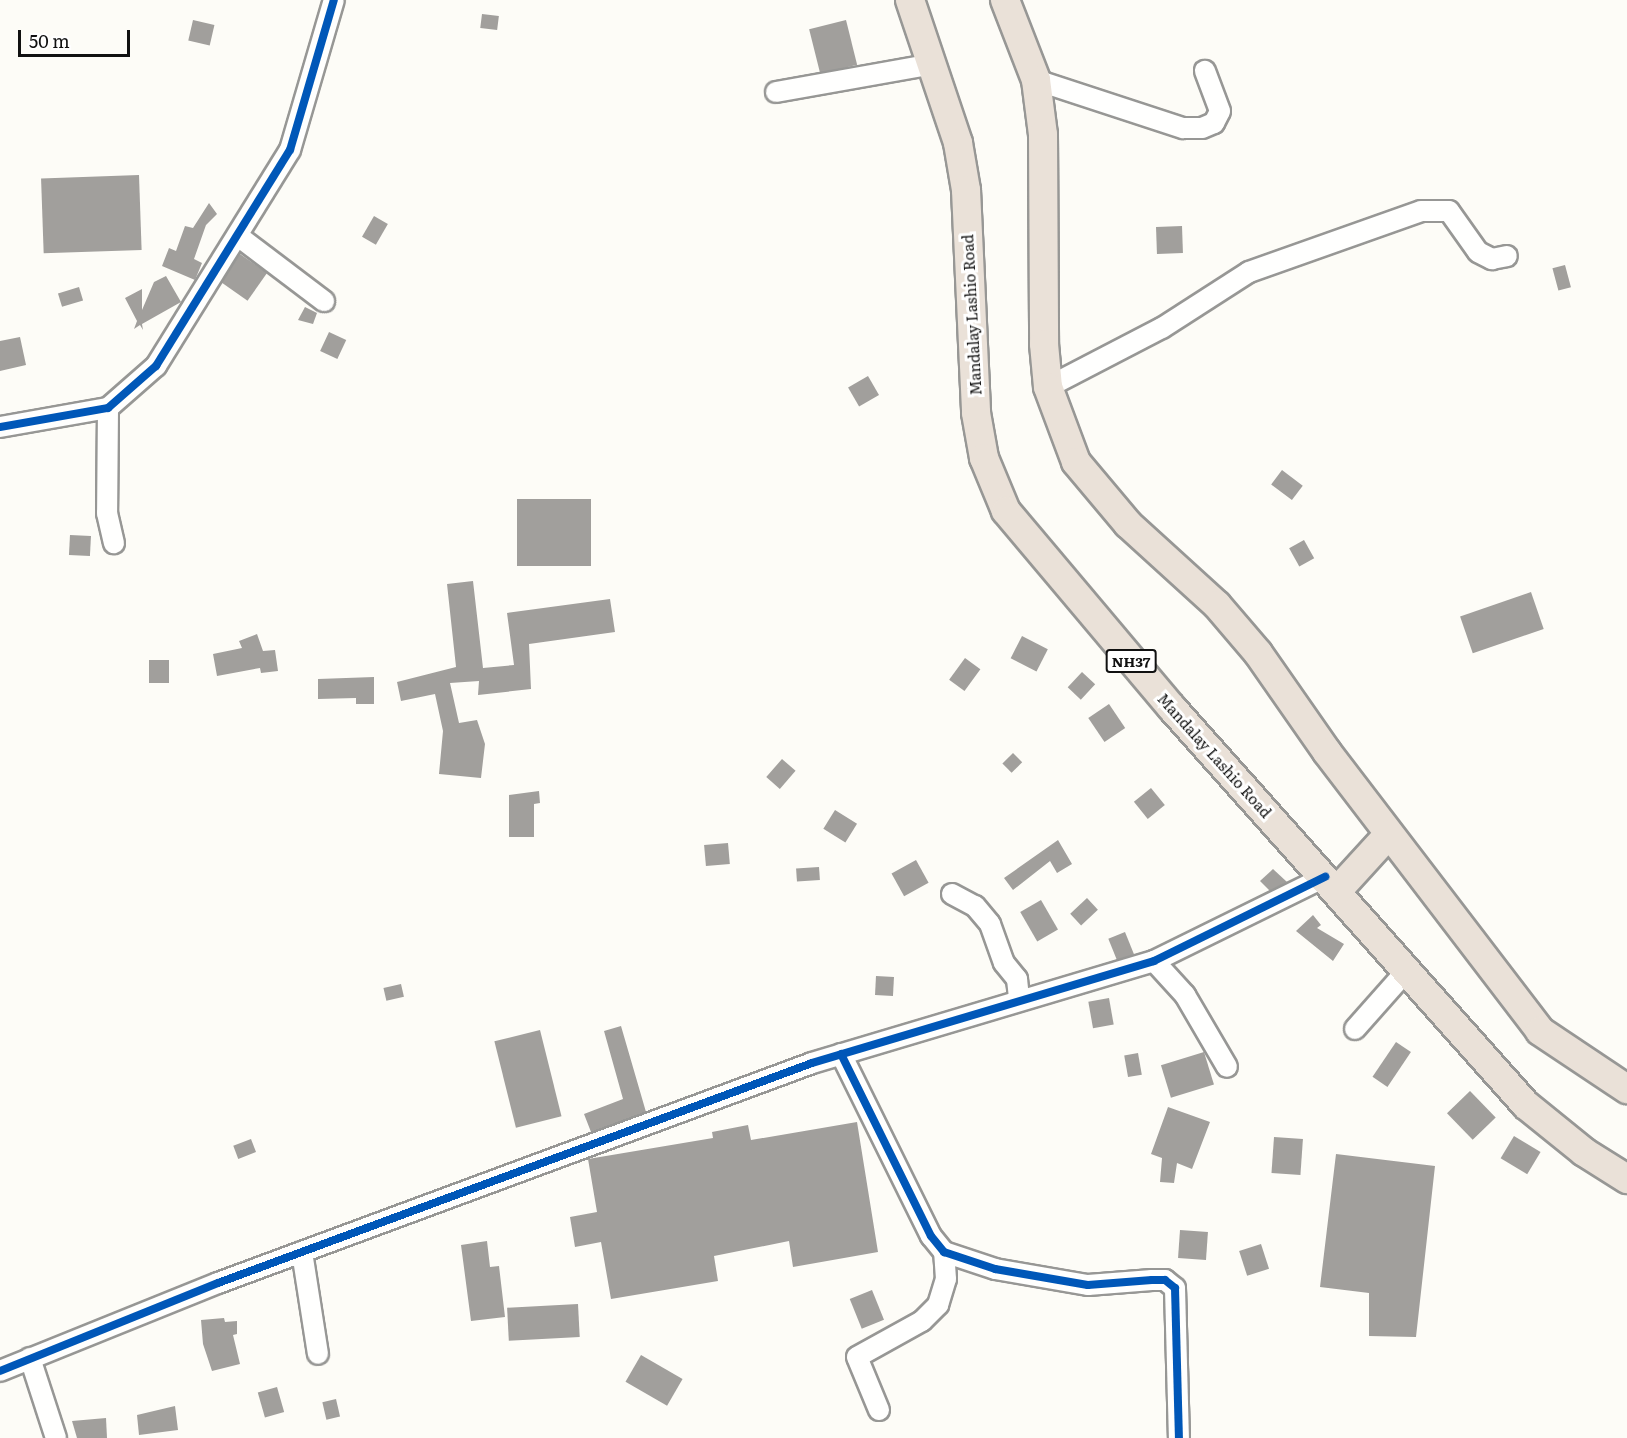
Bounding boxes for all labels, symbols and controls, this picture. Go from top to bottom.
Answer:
scale bar [21,18,134,56]
text: 50 m [29,27,70,54]
street label: Mandalay Lashio Road [958,234,984,396]
road number: NH37 [1106,650,1156,672]
street label: Mandalay Lashio Road [1154,689,1276,821]

